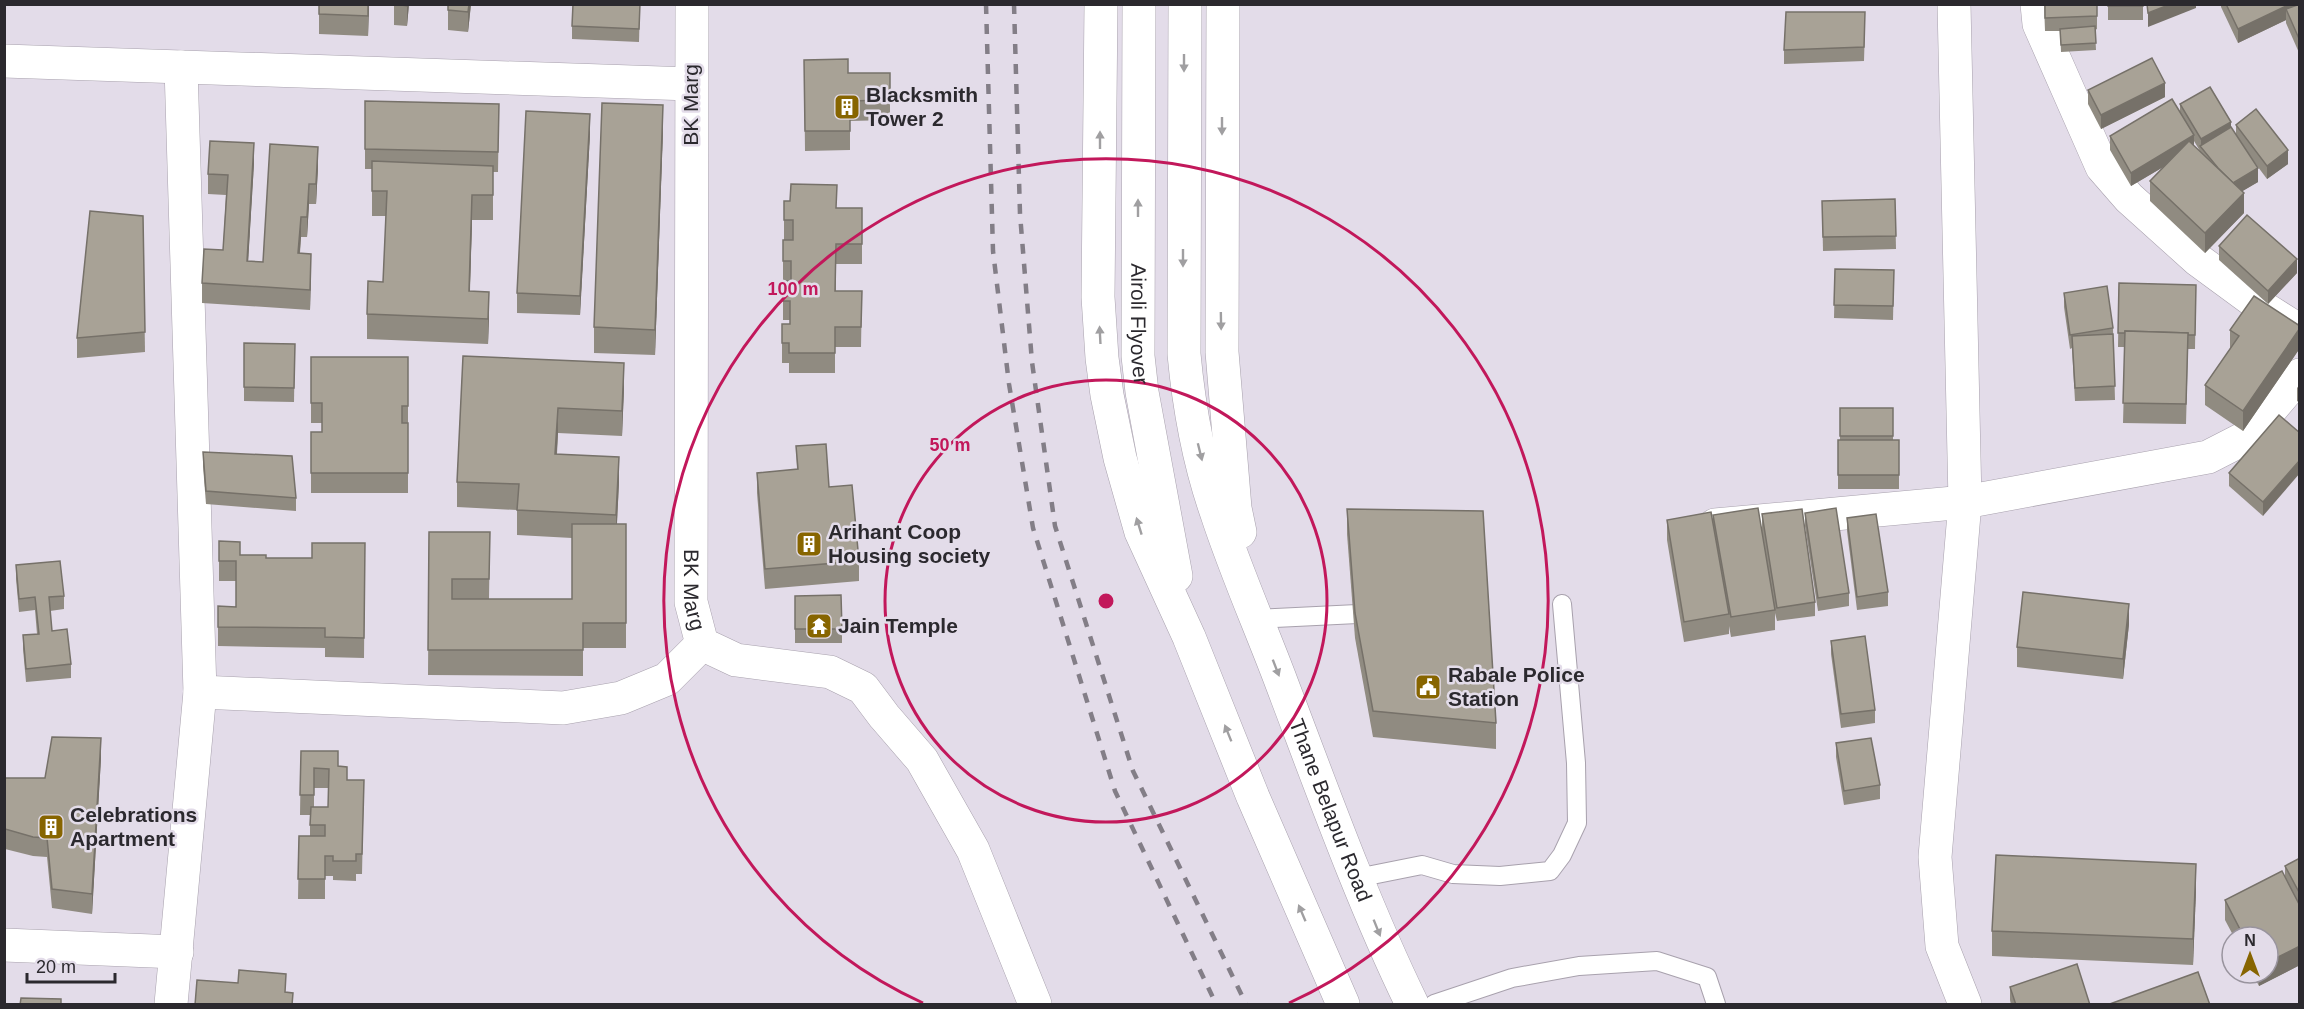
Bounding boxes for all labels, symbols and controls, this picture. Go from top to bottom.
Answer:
one-way arrow [1180,53,1189,72]
street label: BK Marg [679,64,702,146]
place label: Blacksmith Tower 2 [866,83,978,130]
building icon: Blacksmith Tower 2 [832,92,862,122]
one-way arrow [1217,116,1227,135]
one-way arrow [1095,131,1105,150]
one-way arrow [1133,198,1143,217]
one-way arrow [1178,248,1188,267]
street label: Airoli Flyover [1127,263,1153,386]
text: 100 m [767,279,819,299]
one-way arrow [1216,311,1226,330]
one-way arrow [1096,326,1105,345]
text: 50 m [929,435,971,455]
one-way arrow [1195,442,1205,461]
one-way arrow [1134,517,1144,535]
place label: Arihant Coop Housing society [828,520,991,567]
building icon: Arihant Coop Housing society [794,529,824,559]
street label: BK Marg [680,549,710,633]
centre of rings [1096,591,1116,611]
temple icon: Jain Temple [804,611,834,641]
place label: Jain Temple [838,614,958,637]
one-way arrow [1271,660,1281,678]
place label: Rabale Police Station [1448,663,1585,710]
public building icon: Rabale Police Station [1413,672,1443,702]
street label: Thane Belapur Road [1285,716,1377,905]
one-way arrow [1222,723,1232,741]
place label: Celebrations Apartment [70,803,197,850]
building icon: Celebrations Apartment [36,812,66,842]
one-way arrow [1298,904,1307,921]
one-way arrow [1372,920,1382,938]
north arrow [2220,925,2280,985]
text: N [2244,932,2256,949]
scale bar [27,946,116,984]
text: 20 m [36,957,76,977]

